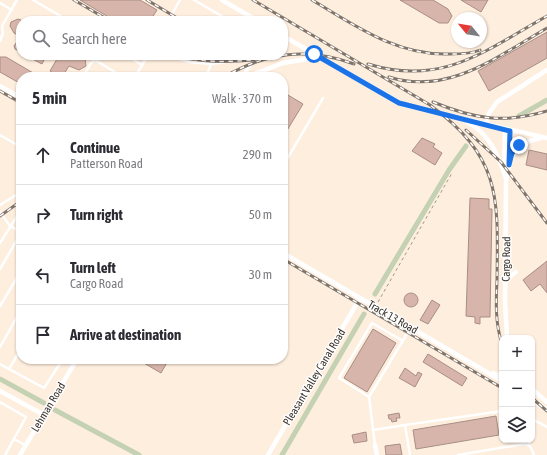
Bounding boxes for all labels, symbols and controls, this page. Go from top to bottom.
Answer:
north arrow [451,12,487,48]
search box [16,16,288,60]
icon: search [30,27,52,49]
text: Search here [62,30,127,47]
route start [305,45,323,63]
text: 5 min [32,88,67,108]
text: Walk · 370 m [212,91,272,106]
route end [510,136,528,154]
text: Continue [70,139,120,156]
icon: ahead [32,144,54,166]
text: 290 m [243,147,272,162]
text: Patterson Road [70,156,143,171]
icon: right [32,204,54,226]
text: Turn right [70,206,123,223]
text: 50 m [249,207,272,222]
street label: Cargo Road [500,236,512,282]
text: Turn left [70,259,116,276]
icon: left [32,264,54,286]
text: 30 m [249,267,272,282]
text: Cargo Road [70,276,123,291]
street label: Track 13 Road [366,298,420,336]
icon: arrive [32,324,54,346]
text: Arrive at destination [70,326,181,343]
street label: Pleasant Valley Canal Road [281,327,347,427]
map controls [499,335,535,443]
button: + [499,335,535,371]
button: − [499,371,535,407]
street label: Lehman Road [29,380,67,434]
button: layers [499,407,535,443]

